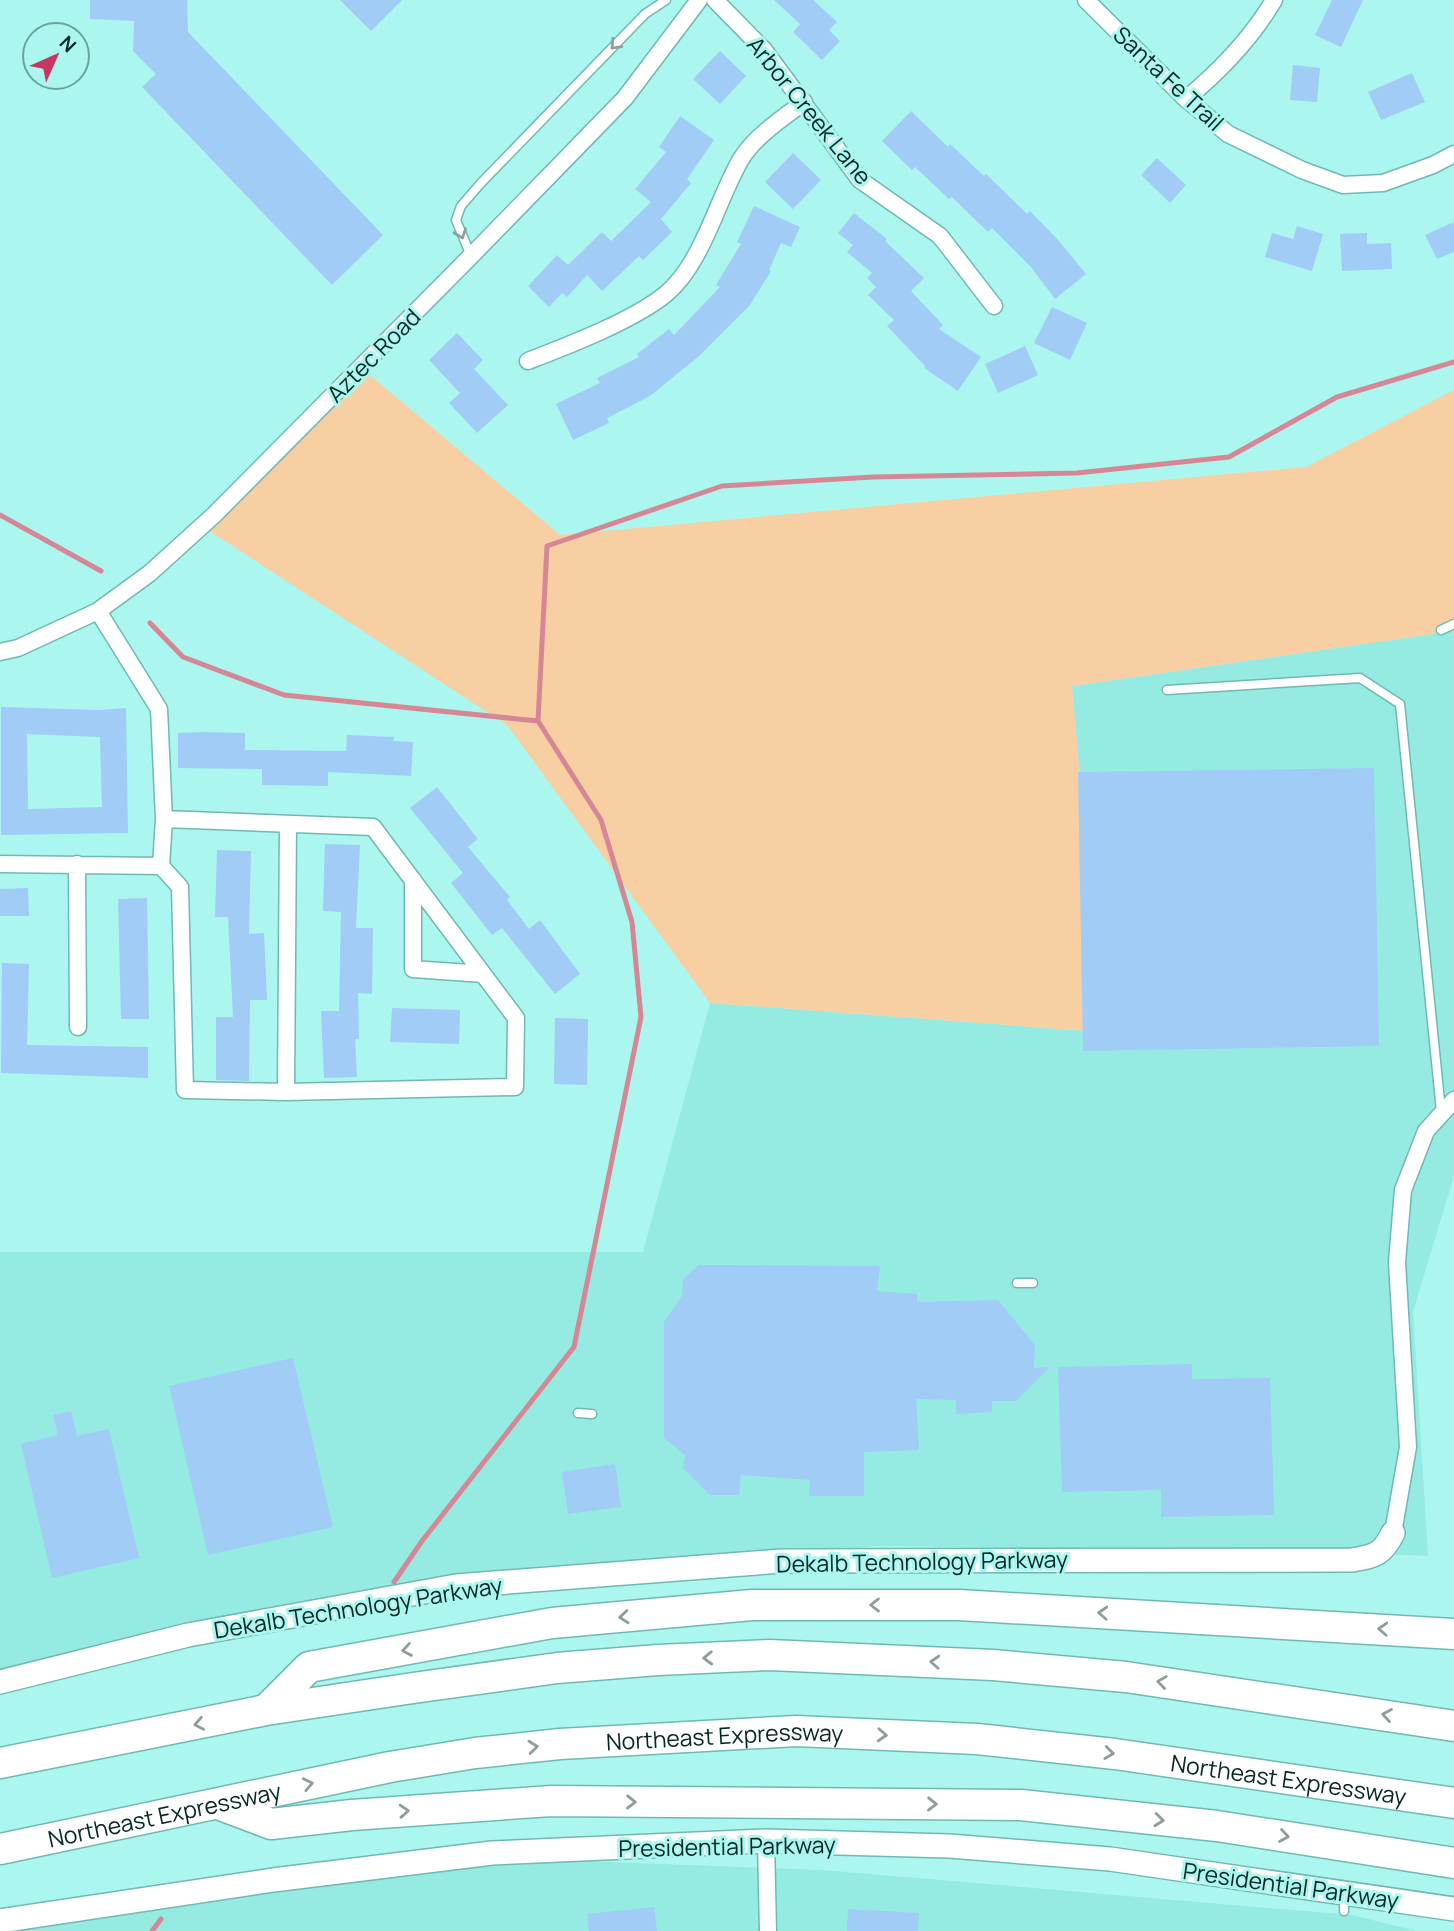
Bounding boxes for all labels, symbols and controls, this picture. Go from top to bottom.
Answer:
street label: Santa Fe Trail [1107,18,1231,138]
north arrow [21,21,91,91]
street label: Arbor Creek Lane [740,29,880,191]
text: N [54,30,82,58]
one-way arrow [610,37,623,50]
one-way arrow [453,227,467,239]
street label: Aztec Road [319,301,427,409]
street label: Dekalb Technology Parkway [776,1542,1068,1580]
street label: Dekalb Technology Parkway [211,1568,505,1646]
one-way arrow [870,1597,880,1613]
one-way arrow [1097,1606,1108,1621]
one-way arrow [618,1609,630,1624]
one-way arrow [1377,1622,1388,1637]
one-way arrow [401,1642,413,1657]
one-way arrow [702,1650,713,1665]
one-way arrow [929,1654,940,1669]
one-way arrow [1156,1675,1167,1690]
one-way arrow [1381,1708,1392,1723]
one-way arrow [193,1715,205,1730]
street label: Northeast Expressway [605,1715,844,1757]
one-way arrow [877,1727,888,1742]
one-way arrow [528,1740,539,1755]
one-way arrow [1103,1746,1115,1761]
street label: Northeast Expressway [1169,1746,1409,1812]
street label: Northeast Expressway [45,1774,284,1855]
one-way arrow [302,1777,314,1792]
one-way arrow [626,1794,637,1809]
one-way arrow [928,1796,938,1812]
one-way arrow [399,1804,410,1819]
one-way arrow [1154,1812,1165,1827]
street label: Presidential Parkway [618,1828,836,1864]
one-way arrow [1278,1828,1290,1843]
street label: Presidential Parkway [1181,1854,1401,1916]

